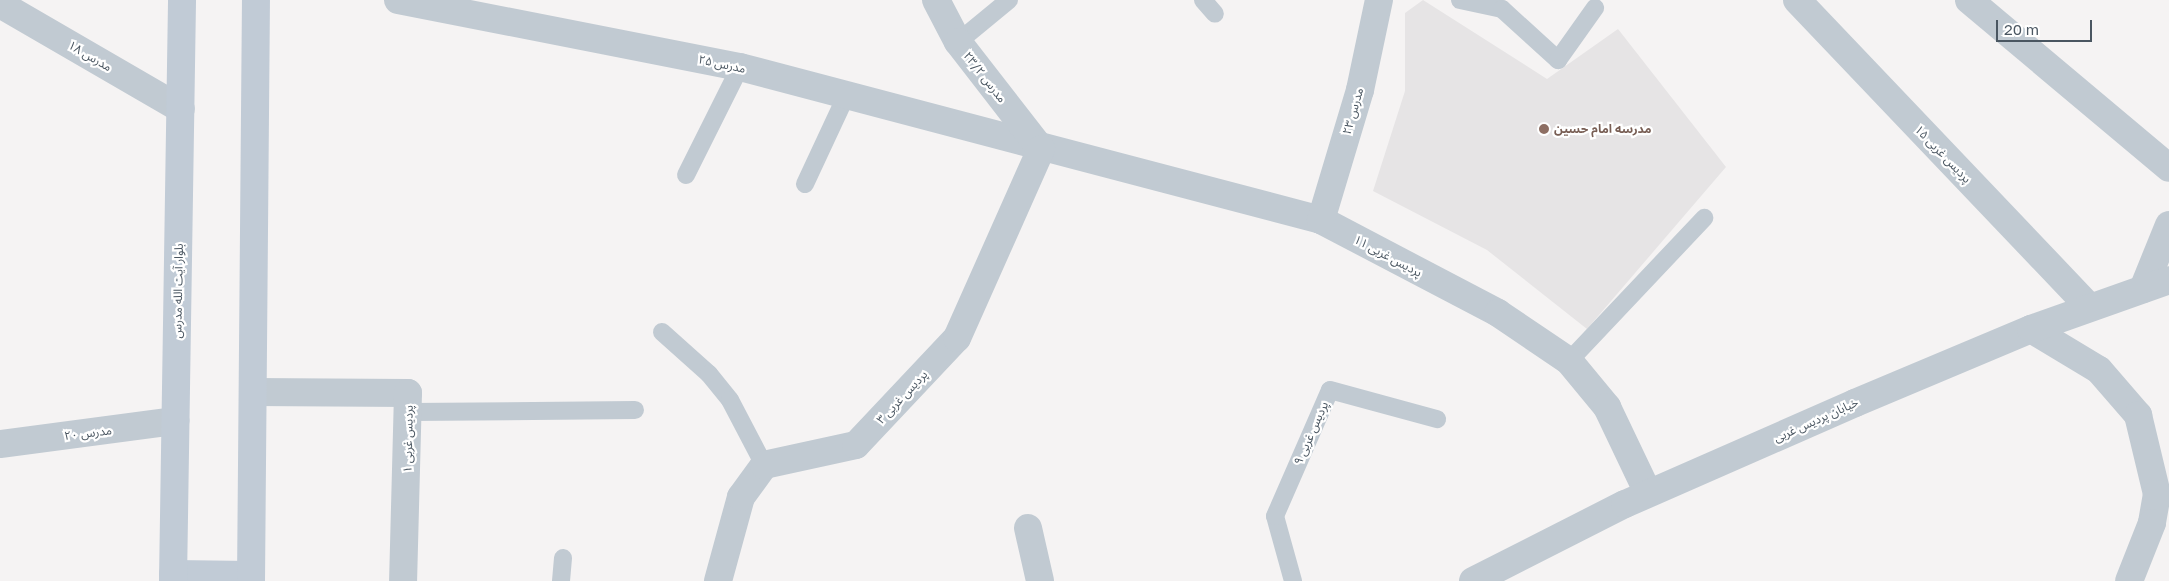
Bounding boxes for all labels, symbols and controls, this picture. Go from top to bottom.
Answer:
scale bar [1999,10,2095,42]
text: 20 m [2004,20,2039,38]
street label: مدرس ۱۸ [66,38,114,74]
street label: مدرس ۲۳/۲ [961,49,1009,105]
street label: مدرس ۲۵ [697,52,747,76]
street label: مدرس ۲۳ [1339,86,1367,136]
place label: مدرسه امام حسین [1554,122,1651,136]
street label: پردیس غربی ۱۵ [1912,122,1974,186]
marker: مدرسه امام حسین [1538,123,1550,135]
street label: پردیس غربی ۱۱ [1352,232,1424,280]
street label: بلوار آیت الله مدرس [170,243,186,339]
street label: پردیس غربی ۳ [874,367,930,427]
street label: خیابان پردیس غربی [1772,395,1860,445]
street label: پردیس غربی ۹ [1291,399,1331,467]
street label: پردیس غربی ۱ [400,405,416,473]
street label: مدرس ۲۰ [63,423,113,443]

